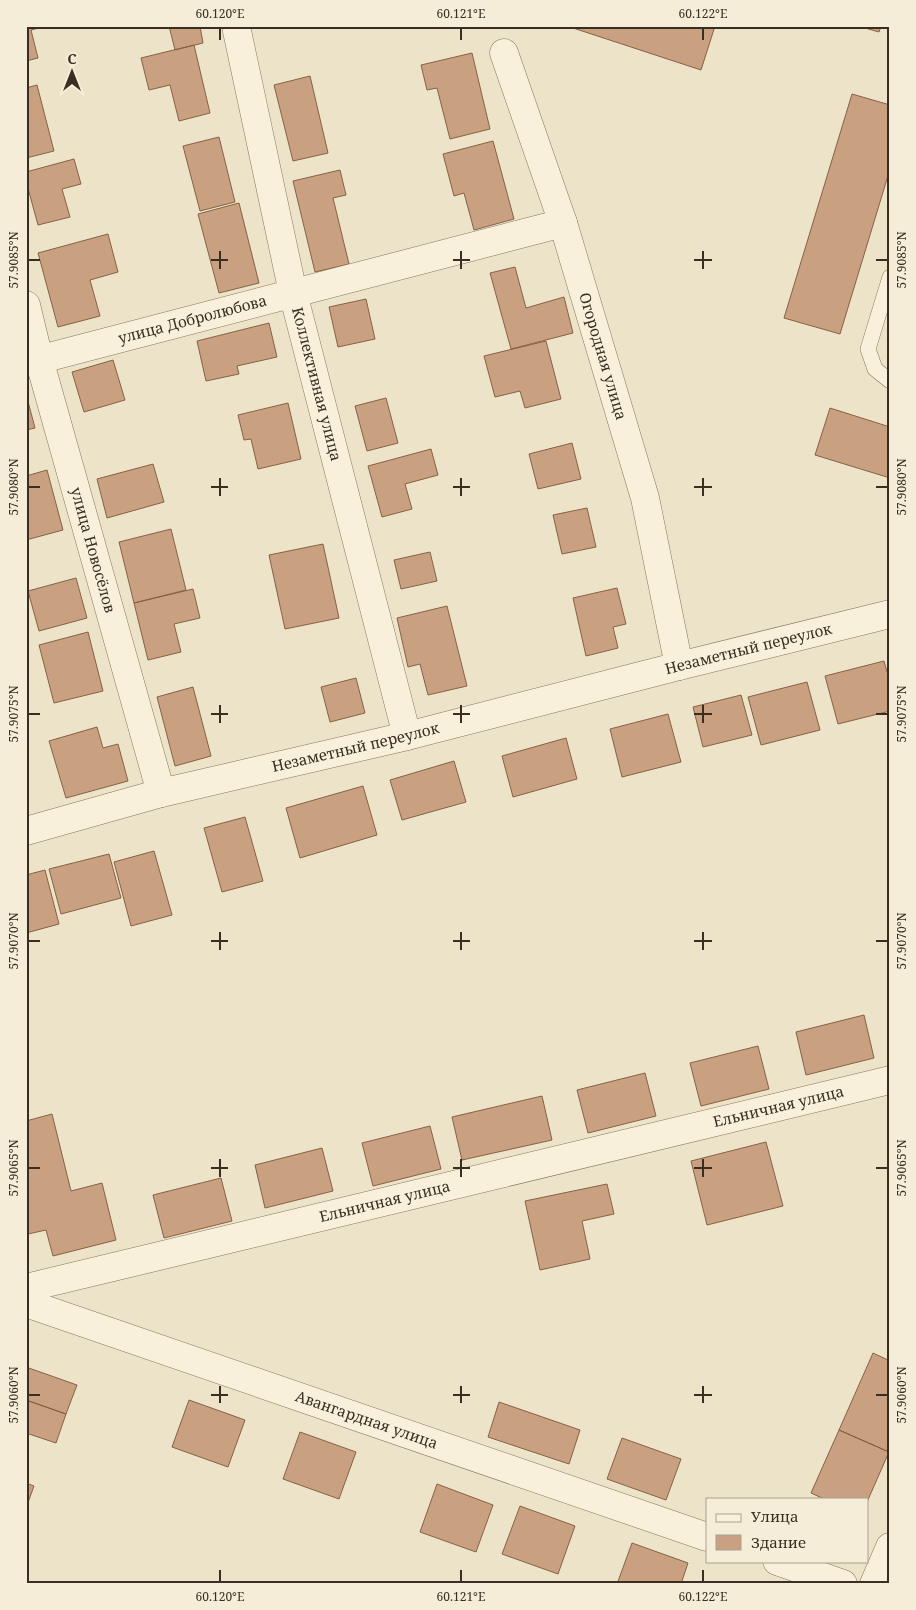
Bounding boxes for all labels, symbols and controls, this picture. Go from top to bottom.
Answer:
text: 60.120°E [196,5,244,22]
text: 60.121°E [437,5,485,22]
text: 60.122°E [679,5,727,22]
north arrow [48,48,98,98]
text: С [67,49,77,68]
text: 57.9085°N [5,231,22,289]
text: 57.9085°N [893,231,910,289]
street label: улица Добролюбова [116,290,269,348]
street label: Огородная улица [575,290,632,422]
street label: Коллективная улица [288,305,347,463]
text: 57.9080°N [5,458,22,516]
text: 57.9080°N [893,458,910,516]
street label: улица Новосёлов [67,485,121,615]
street label: Незаметный переулок [662,618,834,678]
text: 57.9075°N [5,685,22,743]
text: 57.9075°N [893,685,910,743]
street label: Незаметный переулок [270,717,441,776]
text: 57.9070°N [5,912,22,970]
text: 57.9070°N [893,912,910,970]
street label: Ельничная улица [711,1080,846,1131]
text: 57.9065°N [5,1139,22,1197]
text: 57.9065°N [893,1139,910,1197]
street label: Ельничная улица [317,1175,452,1226]
text: 57.9060°N [5,1366,22,1424]
text: 57.9060°N [893,1366,910,1424]
street label: Авангардная улица [293,1385,441,1453]
legend [706,1498,868,1562]
text: Улица [751,1506,799,1526]
text: Здание [751,1532,806,1552]
text: 60.120°E [196,1588,244,1605]
text: 60.121°E [437,1588,485,1605]
text: 60.122°E [679,1588,727,1605]

